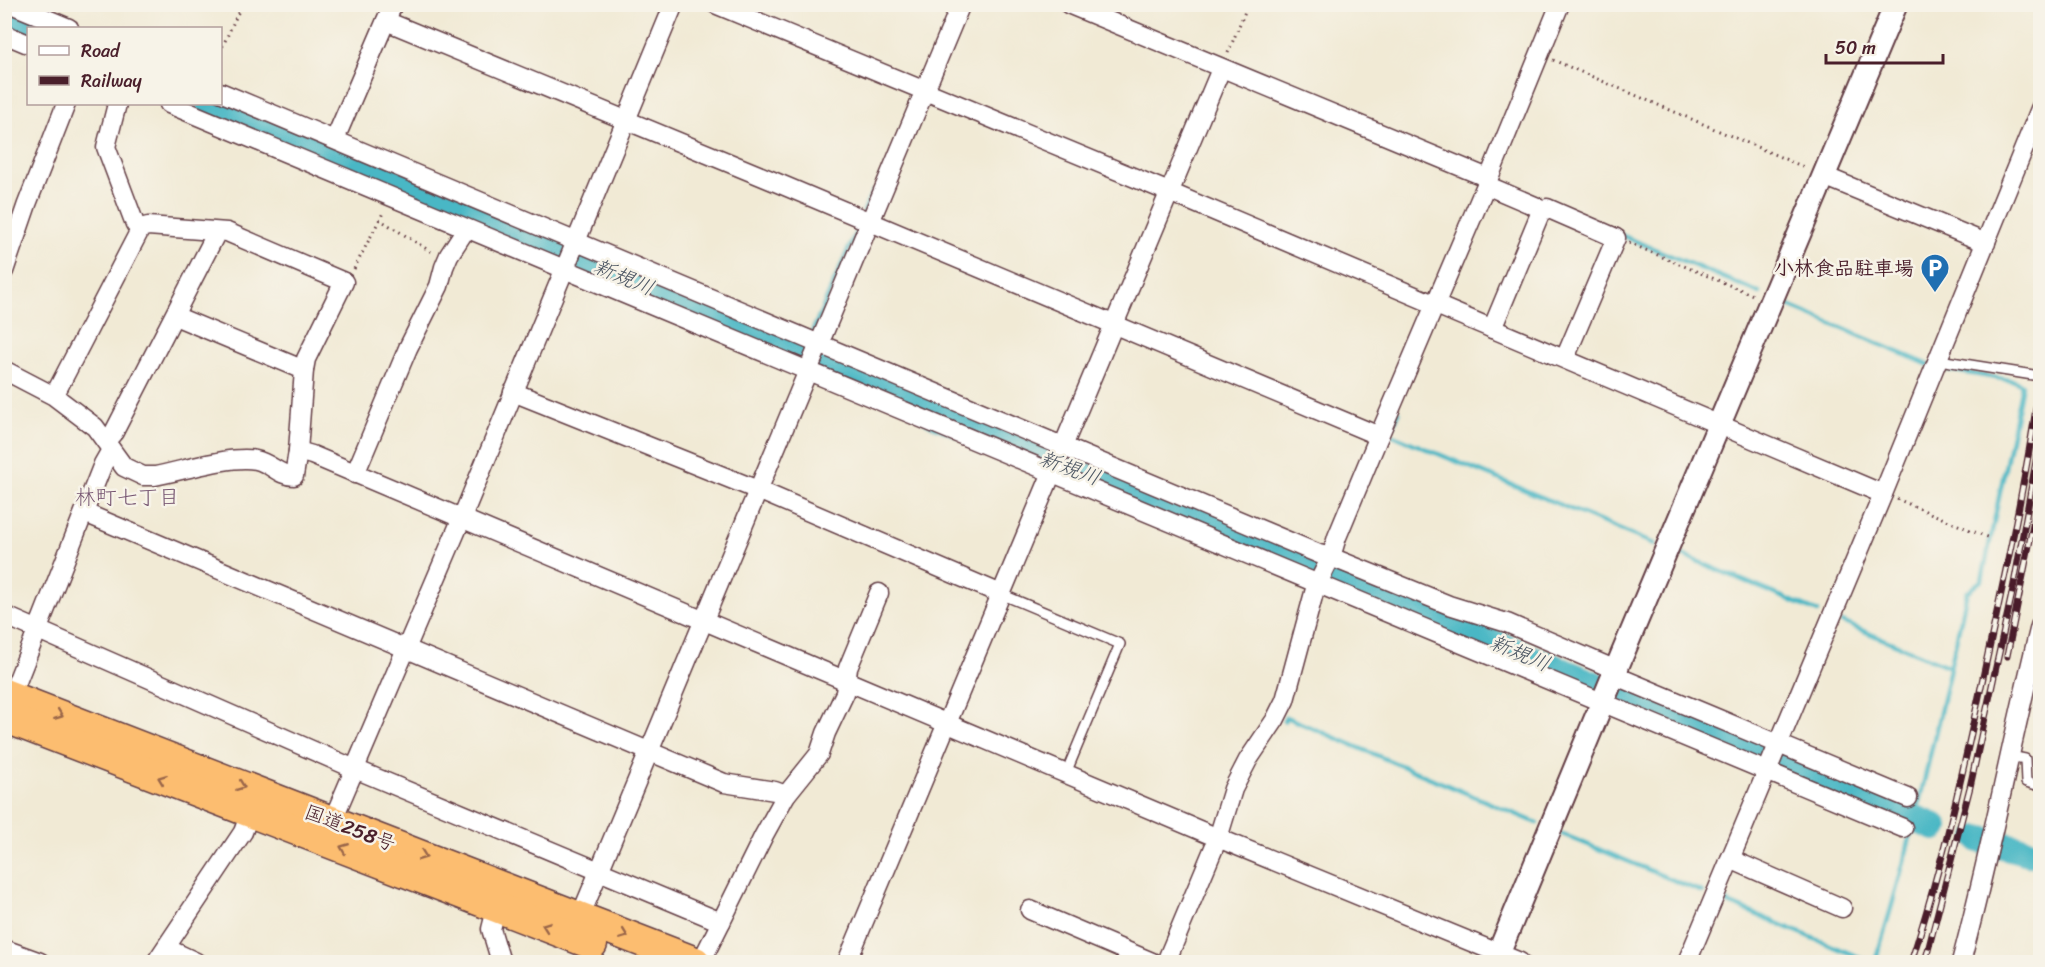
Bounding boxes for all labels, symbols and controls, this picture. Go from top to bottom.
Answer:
legend [27,27,222,105]
scale bar [1826,27,1943,65]
text: 50 m [1835,32,1876,64]
text: Road [81,35,121,67]
text: Railway [81,65,143,97]
water label: 新規川 [588,247,660,307]
place label: 小林食品駐車場 [1774,251,1914,286]
parking icon: 小林食品駐車場 [1919,252,1951,294]
water label: 新規川 [1034,439,1106,497]
district label: 林町七丁目 [75,478,180,516]
water label: 新規川 [1484,623,1556,683]
one-way arrow [53,708,64,721]
one-way arrow [157,774,168,786]
one-way arrow [235,779,246,791]
street label: 国道258号 [299,794,401,862]
one-way arrow [340,843,351,855]
one-way arrow [417,849,427,862]
one-way arrow [541,921,551,934]
one-way arrow [618,927,629,940]

